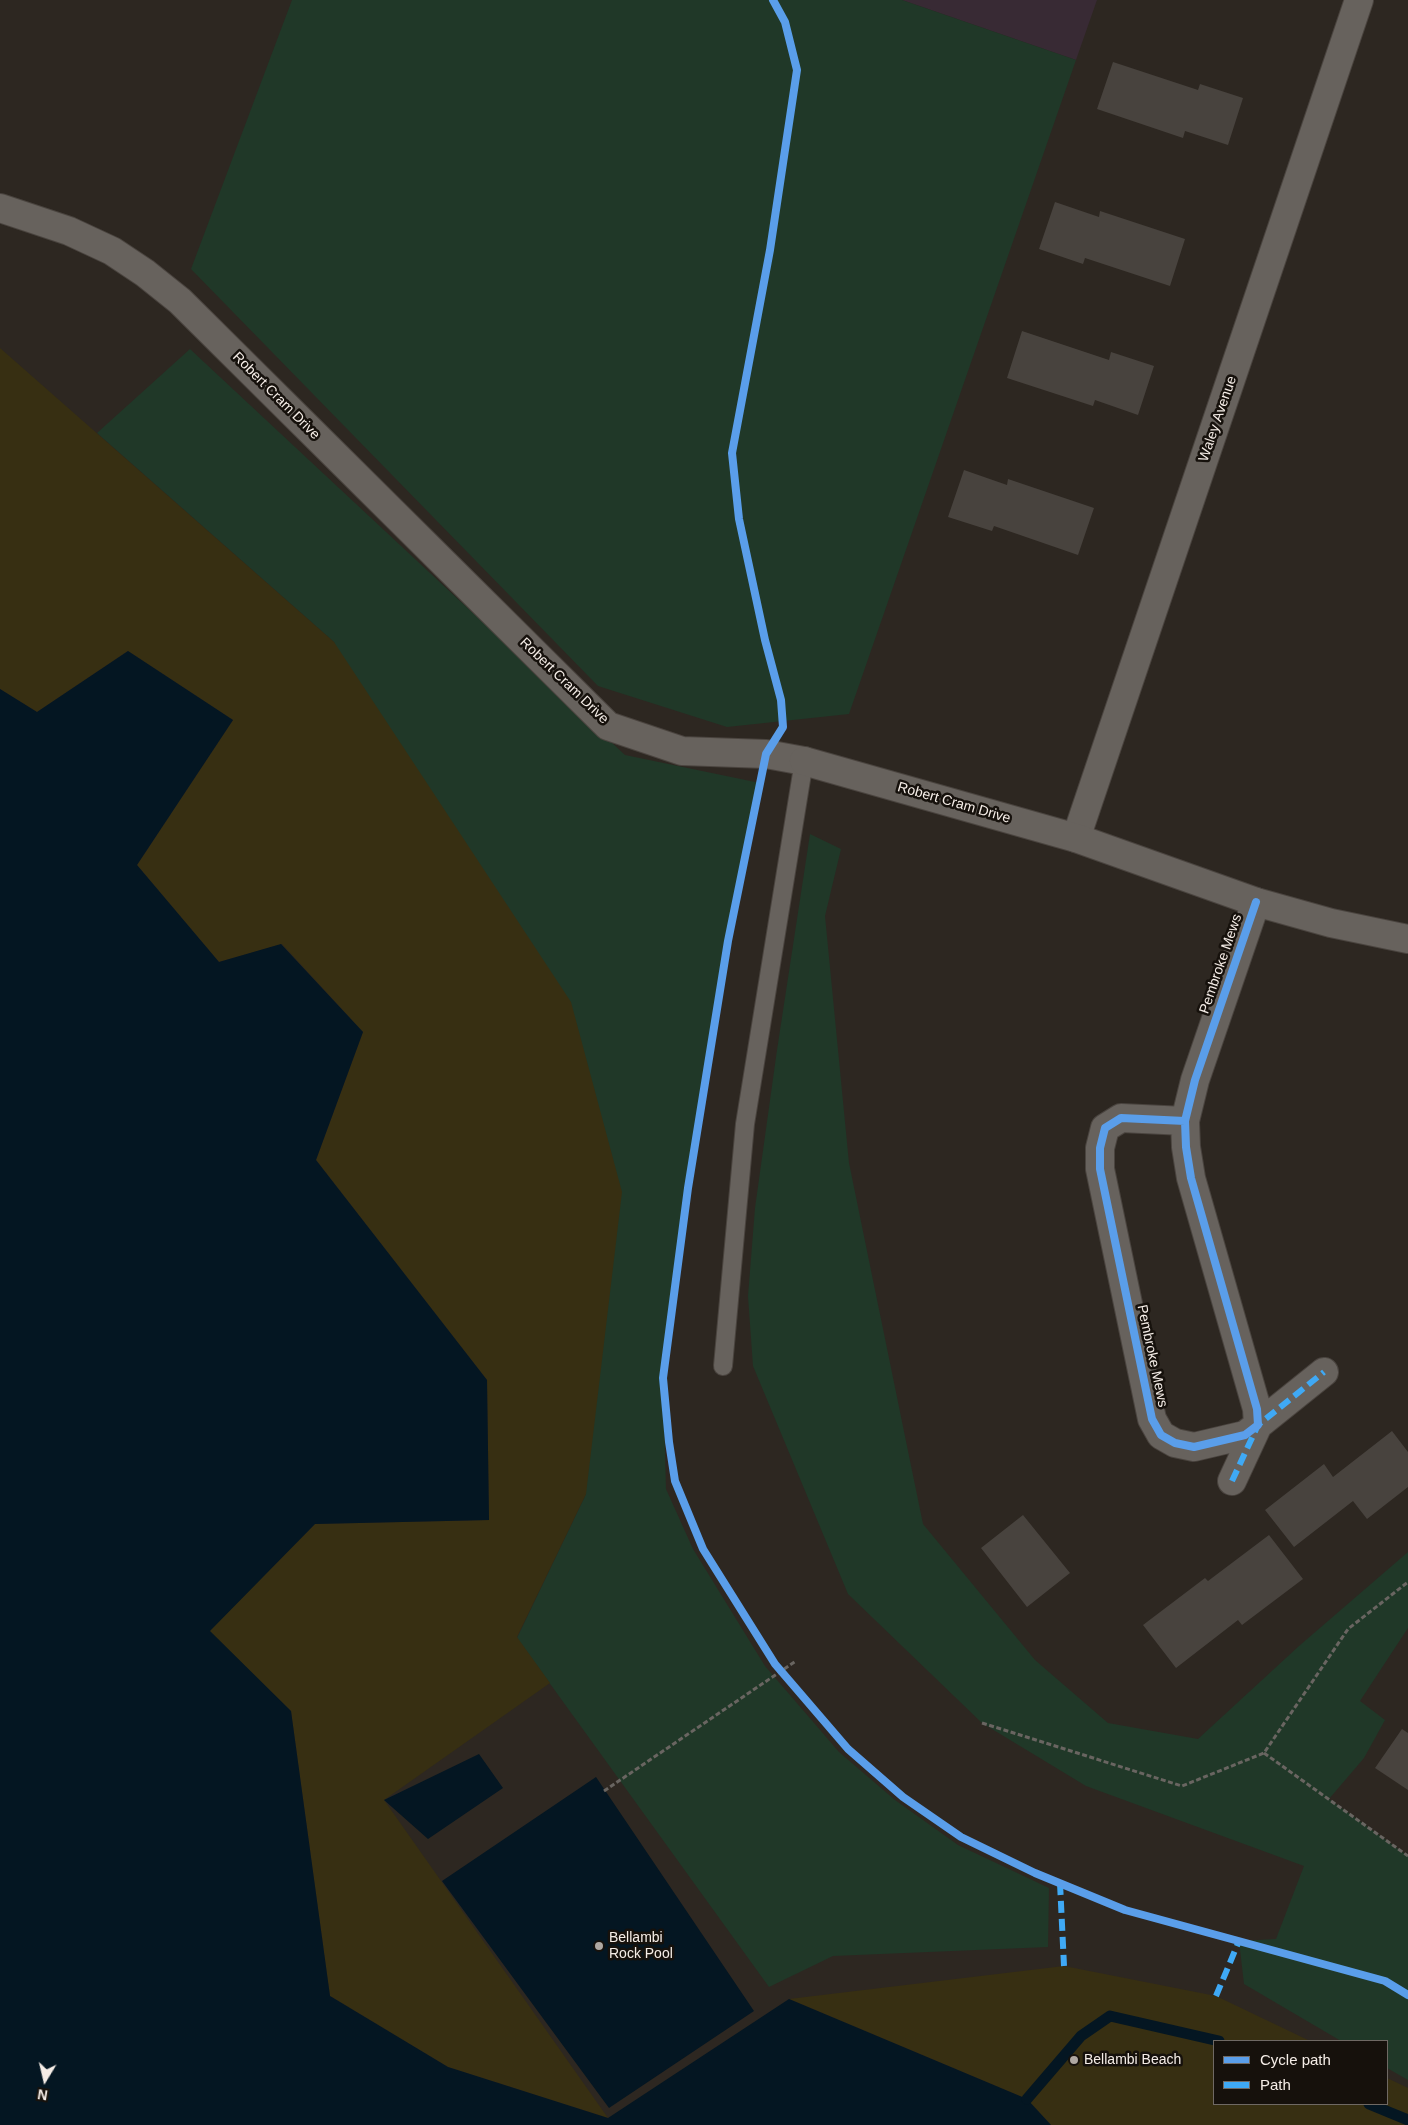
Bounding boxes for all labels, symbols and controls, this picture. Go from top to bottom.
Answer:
street label: Robert Cram Drive [229,349,323,443]
street label: Waley Avenue [1195,374,1241,464]
street label: Robert Cram Drive [516,634,612,728]
street label: Robert Cram Drive [896,779,1012,827]
street label: Pembroke Mews [1196,912,1246,1016]
street label: Pembroke Mews [1133,1303,1171,1409]
place label: Bellambi Rock Pool [609,1930,673,1962]
marker: Bellambi Rock Pool [593,1940,605,1952]
legend [1213,2040,1388,2105]
text: Cycle path [1260,2051,1331,2068]
place label: Bellambi Beach [1084,2052,1181,2068]
marker: Bellambi Beach [1068,2054,1080,2066]
north arrow [20,2055,70,2105]
text: Path [1260,2076,1291,2093]
text: N [36,2086,49,2104]

